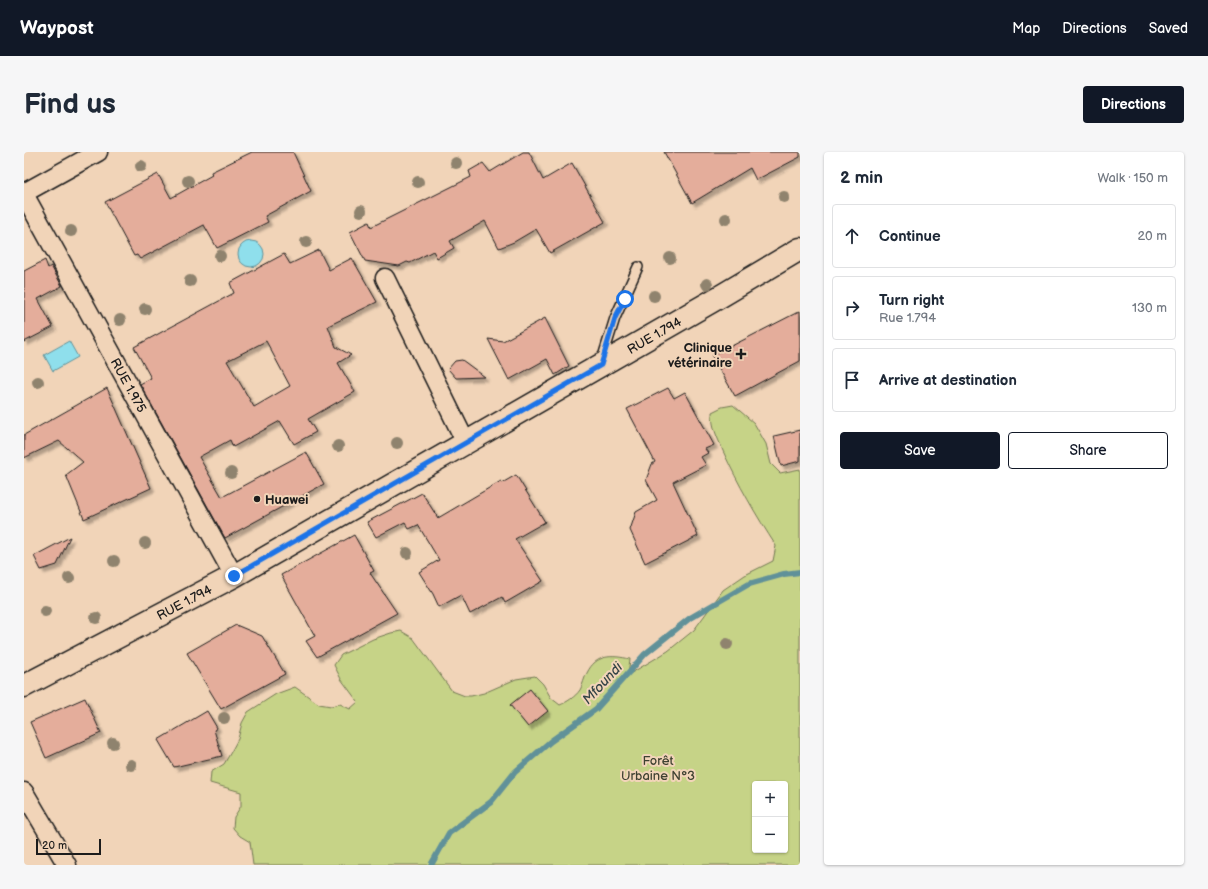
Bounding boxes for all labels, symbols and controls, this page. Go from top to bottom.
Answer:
text: Waypost [20,17,94,40]
text: Map [1012,20,1040,37]
text: Directions [1062,20,1127,37]
text: Saved [1149,20,1188,37]
button: Directions [1083,86,1184,123]
text: Find us [24,88,116,121]
text: 2 min [840,168,883,188]
text: Walk · 150 m [1097,170,1168,186]
icon: ahead [841,225,863,247]
text: Continue [879,227,941,246]
text: 20 m [1137,228,1167,244]
route start [616,290,634,308]
text: Turn right [879,291,944,310]
icon: right [841,297,863,319]
text: 130 m [1132,300,1167,316]
text: Rue 1.794 [879,310,936,326]
street label: RUE 1.794 [624,314,685,358]
place label: Clinique vétérinaire [667,340,733,371]
marker: Clinique vétérinaire [735,348,747,360]
street label: RUE 1.975 [107,355,150,415]
icon: arrive [841,369,863,391]
text: Arrive at destination [879,371,1017,390]
button: Save [840,432,1000,469]
button: Share [1008,432,1168,469]
place label: Huawei [265,492,308,508]
marker: Huawei [252,494,262,504]
route end [225,567,243,585]
street label: RUE 1.794 [154,582,215,624]
water label: Mfoundi [579,658,627,708]
park label: Forêt Urbaine N°3 [621,753,695,784]
map controls [752,781,788,853]
button: + [752,781,788,817]
button: − [752,817,788,853]
scale bar [36,837,101,856]
text: 20 m [42,839,67,852]

